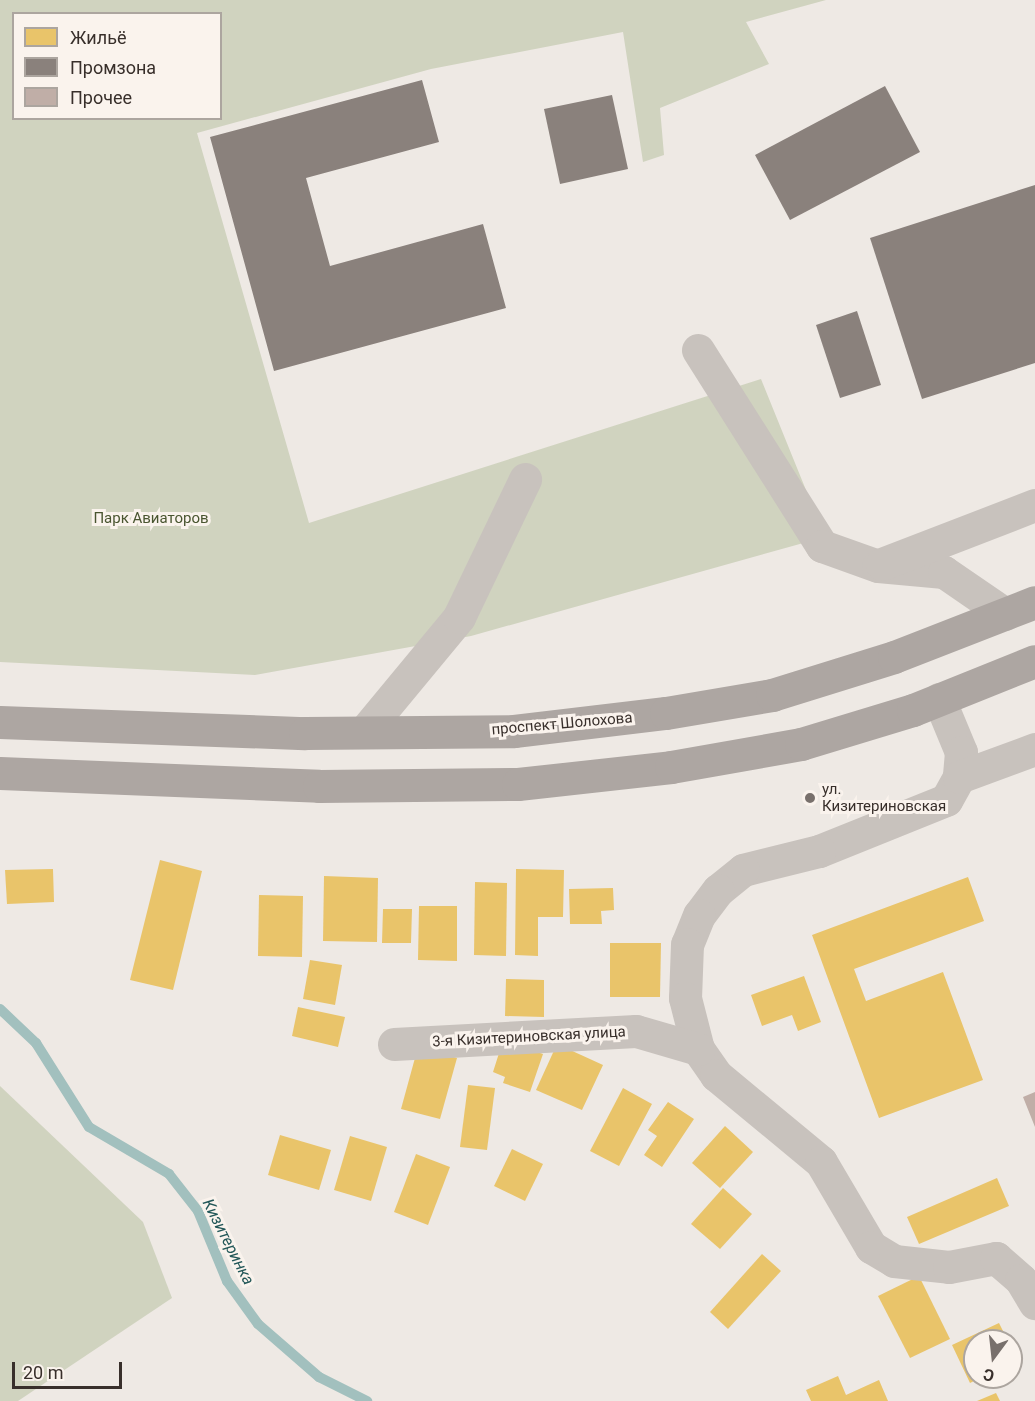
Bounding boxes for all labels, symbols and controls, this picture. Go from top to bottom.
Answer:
legend [12,12,222,120]
text: Жильё [70,27,126,48]
text: Промзона [70,57,156,78]
text: Прочее [70,87,132,108]
park label: Парк Авиаторов [93,510,209,528]
street label: проспект Шолохова [491,709,633,739]
place label: ул. Кизитериновская [822,780,946,815]
marker: ул. Кизитериновская [803,791,817,805]
street label: 3-я Кизитериновская улица [432,1023,626,1051]
water label: Кизитеринка [198,1196,258,1288]
north arrow [963,1329,1023,1389]
scale bar [15,1350,124,1388]
text: 20 m [23,1362,63,1383]
text: С [981,1364,996,1385]

